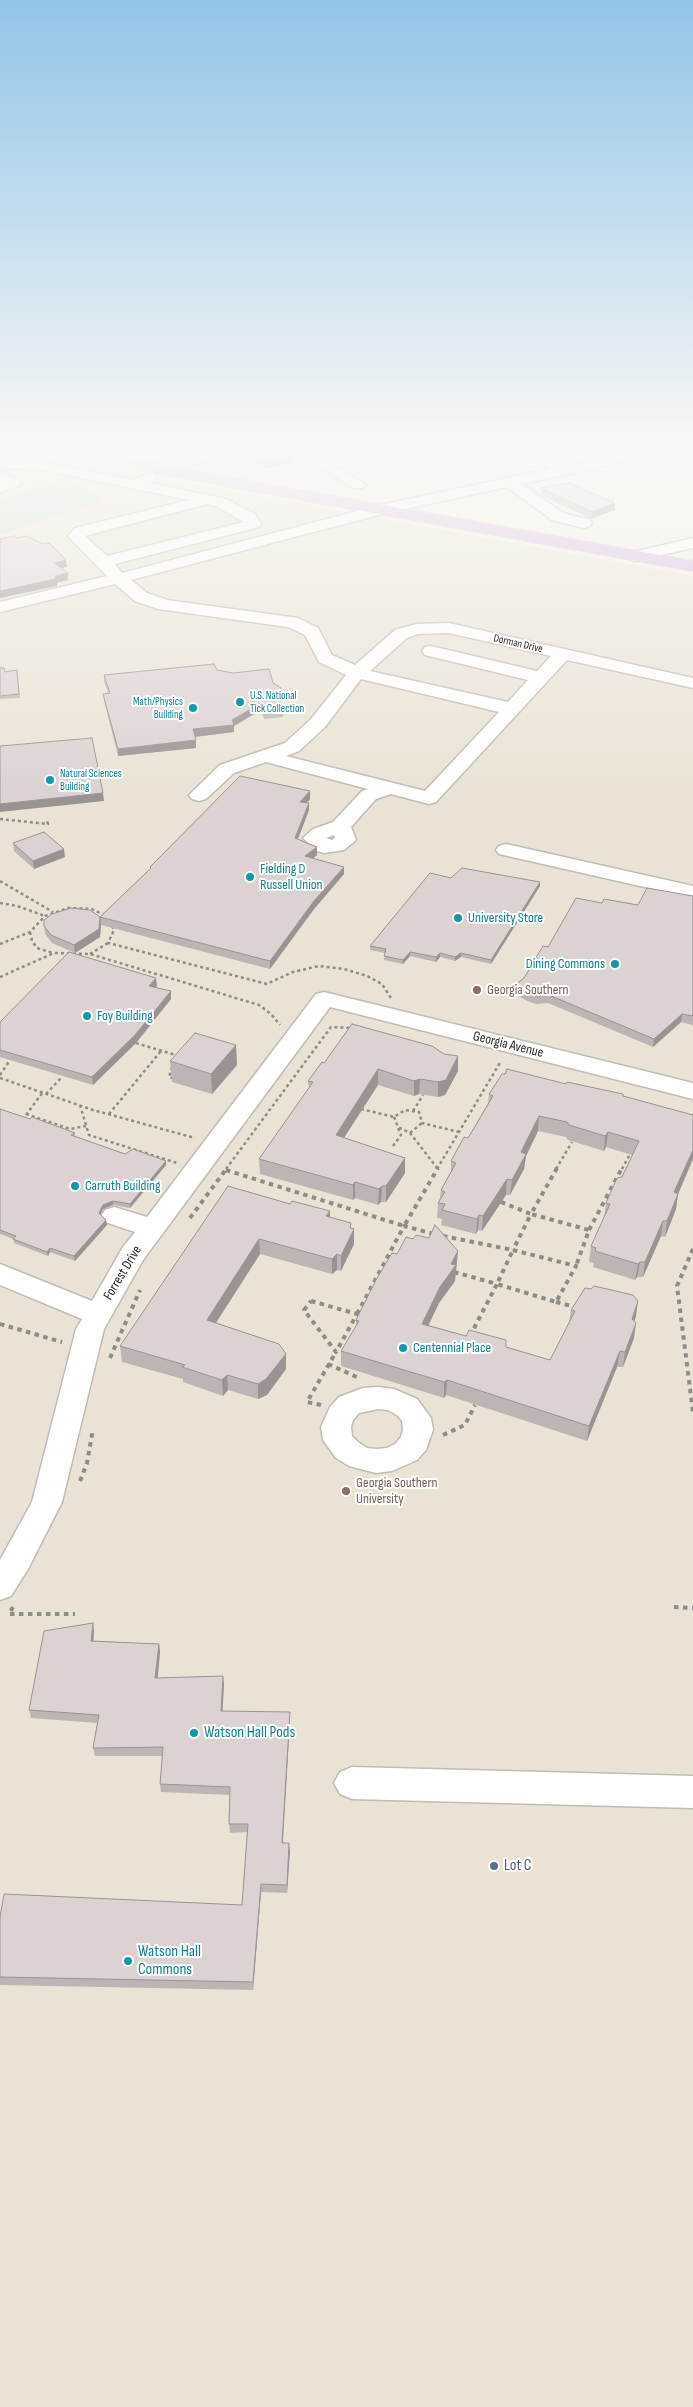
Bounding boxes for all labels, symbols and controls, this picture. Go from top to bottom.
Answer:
street label: Dorman Drive [492,632,544,656]
place label: U.S. National Tick Collection [250,689,304,715]
place label: Math/Physics Building [133,695,183,721]
marker: U.S. National Tick Collection [234,696,246,708]
marker: Math/Physics Building [187,702,199,714]
place label: Natural Sciences Building [60,767,122,793]
marker: Natural Sciences Building [44,774,56,786]
place label: Fielding D Russell Union [260,861,323,894]
marker: Fielding D Russell Union [244,871,256,883]
place label: University Store [468,910,543,926]
marker: University Store [452,912,464,924]
place label: Dining Commons [526,956,605,972]
marker: Dining Commons [609,958,621,970]
place label: Georgia Southern [487,982,568,998]
marker: Georgia Southern [471,984,483,996]
place label: Foy Building [97,1008,153,1024]
marker: Foy Building [81,1010,93,1022]
street label: Georgia Avenue [471,1028,545,1062]
place label: Carruth Building [85,1178,161,1194]
marker: Carruth Building [69,1180,81,1192]
street label: Forrest Drive [100,1243,146,1303]
place label: Centennial Place [413,1340,491,1356]
marker: Centennial Place [397,1342,409,1354]
place label: Georgia Southern University [356,1475,437,1508]
marker: Georgia Southern University [340,1485,352,1497]
place label: Watson Hall Pods [204,1723,295,1743]
marker: Watson Hall Pods [188,1727,200,1739]
place label: Lot C [504,1856,532,1876]
marker: Lot C [488,1860,500,1872]
place label: Watson Hall Commons [138,1942,201,1980]
marker: Watson Hall Commons [122,1955,134,1967]

